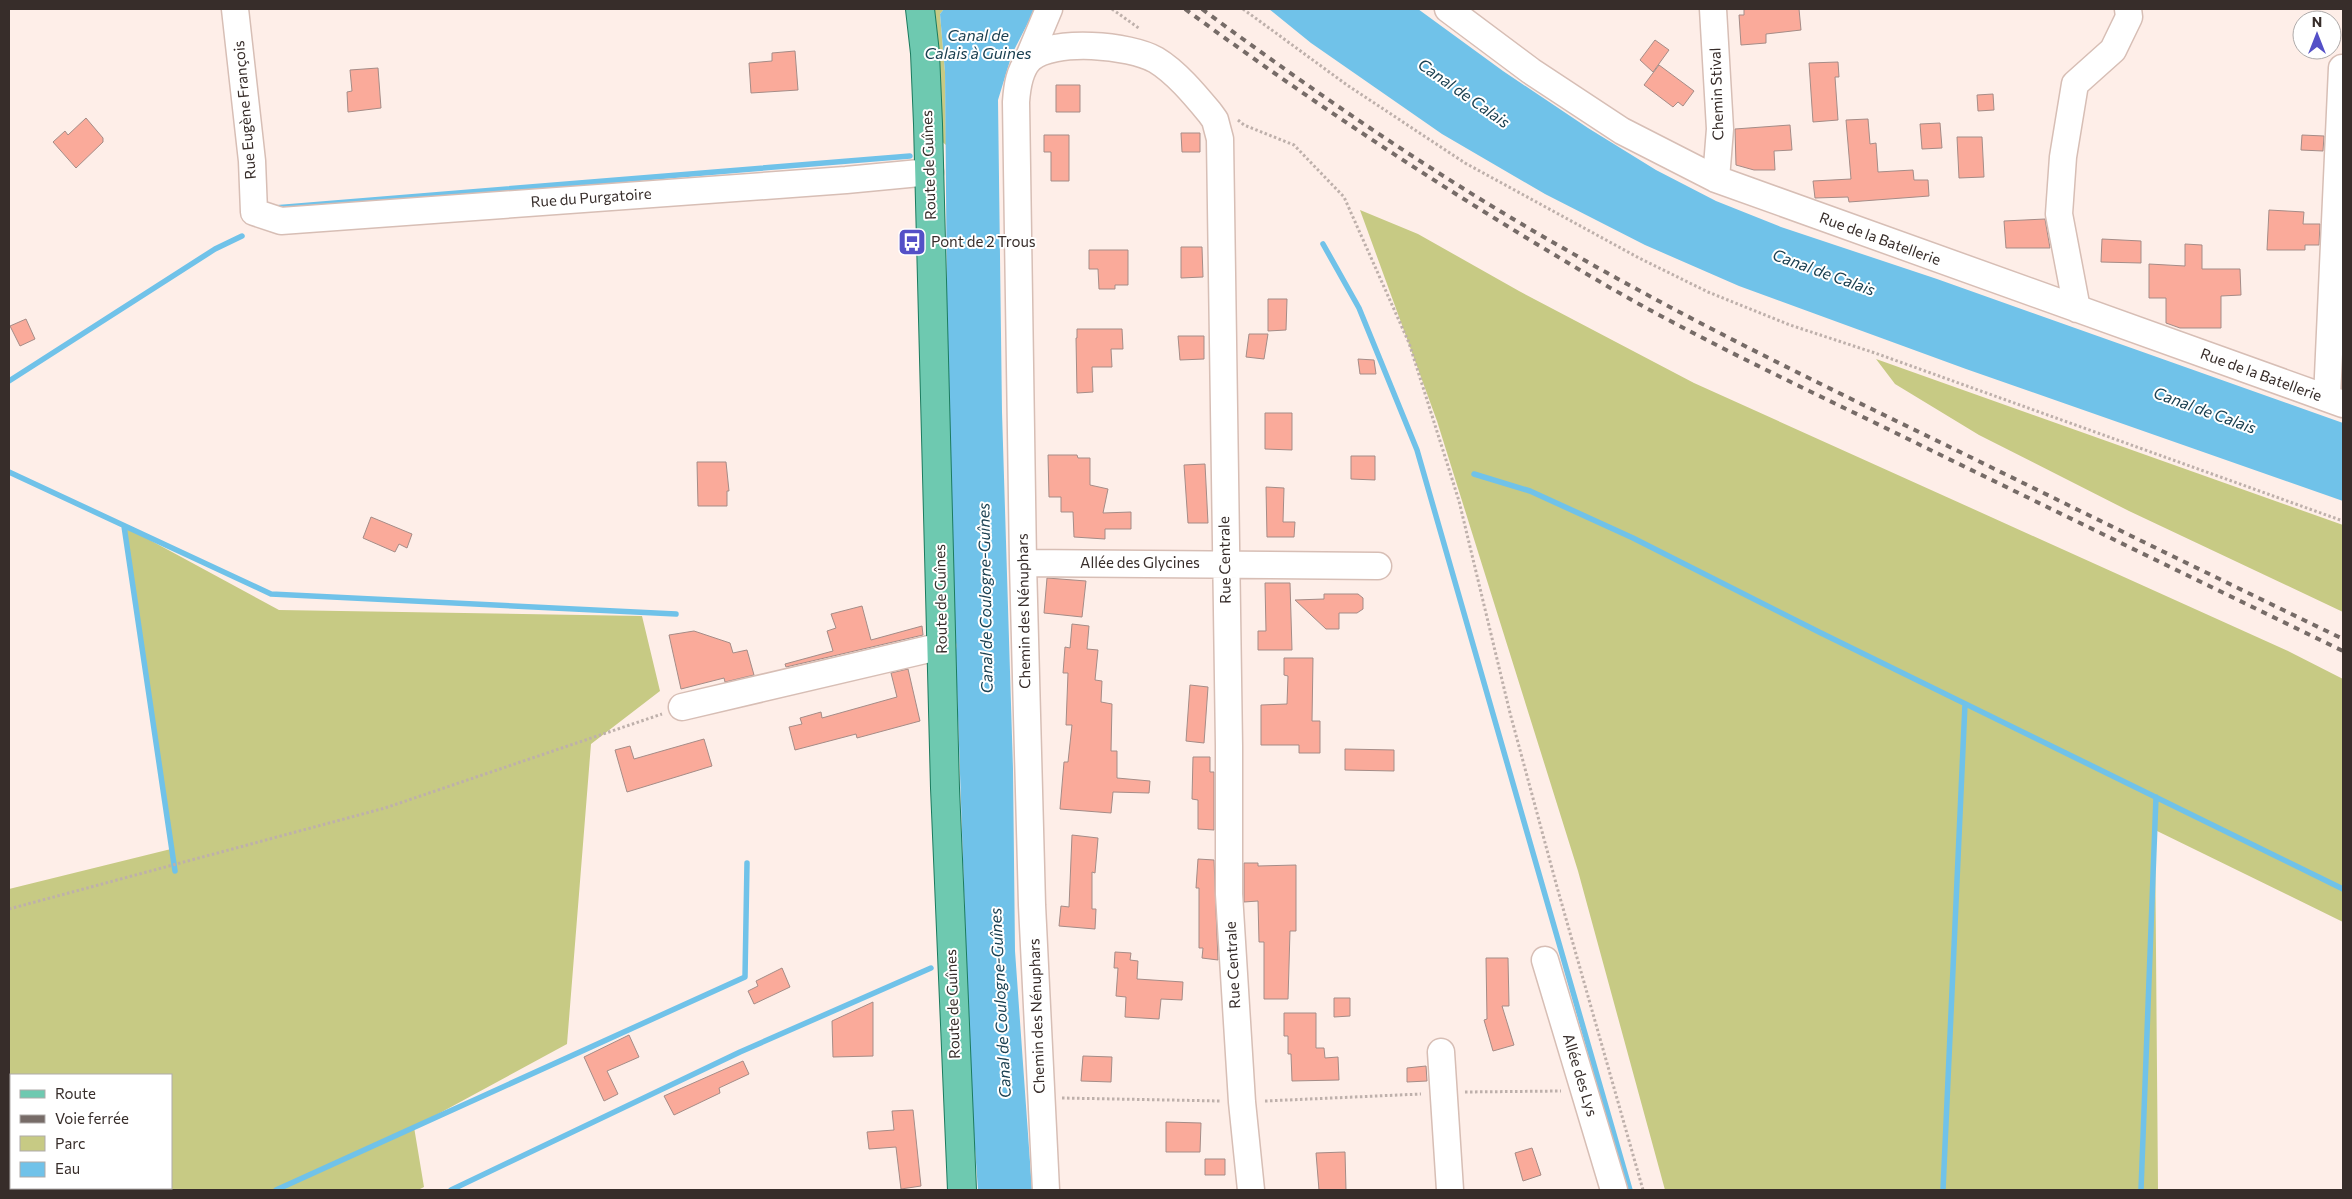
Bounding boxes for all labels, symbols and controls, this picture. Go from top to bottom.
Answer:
north arrow [2292,10,2342,60]
text: N [2312,13,2322,30]
water label: Canal de Calais à Guines [924,25,1032,62]
street label: Rue Eugène François [229,40,259,180]
street label: Chemin Stival [1705,47,1727,141]
water label: Canal de Calais [1415,54,1514,131]
street label: Route de Guînes [917,110,939,220]
street label: Rue du Purgatoire [530,184,652,210]
street label: Rue de la Batellerie [1817,208,1944,268]
bus stop icon: Pont de 2 Trous [897,227,927,257]
place label: Pont de 2 Trous [931,232,1036,250]
water label: Canal de Calais [1770,244,1878,299]
street label: Rue de la Batellerie [2198,344,2325,404]
water label: Canal de Calais [2151,382,2259,437]
water label: Canal de Coulogne-Guînes [973,503,996,693]
street label: Rue Centrale [1214,516,1234,604]
street label: Chemin des Nénuphars [1013,533,1033,689]
street label: Route de Guînes [930,544,950,654]
street label: Allée des Glycines [1080,553,1200,571]
water label: Canal de Coulogne-Guînes [985,907,1014,1099]
street label: Rue Centrale [1221,921,1243,1009]
street label: Chemin des Nénuphars [1024,938,1048,1094]
street label: Route de Guînes [941,949,963,1059]
street label: Allée des Lys [1560,1031,1602,1118]
legend [10,1074,172,1189]
text: Route [55,1084,96,1102]
text: Voie ferrée [55,1109,129,1127]
text: Parc [55,1134,85,1152]
text: Eau [55,1159,80,1177]

